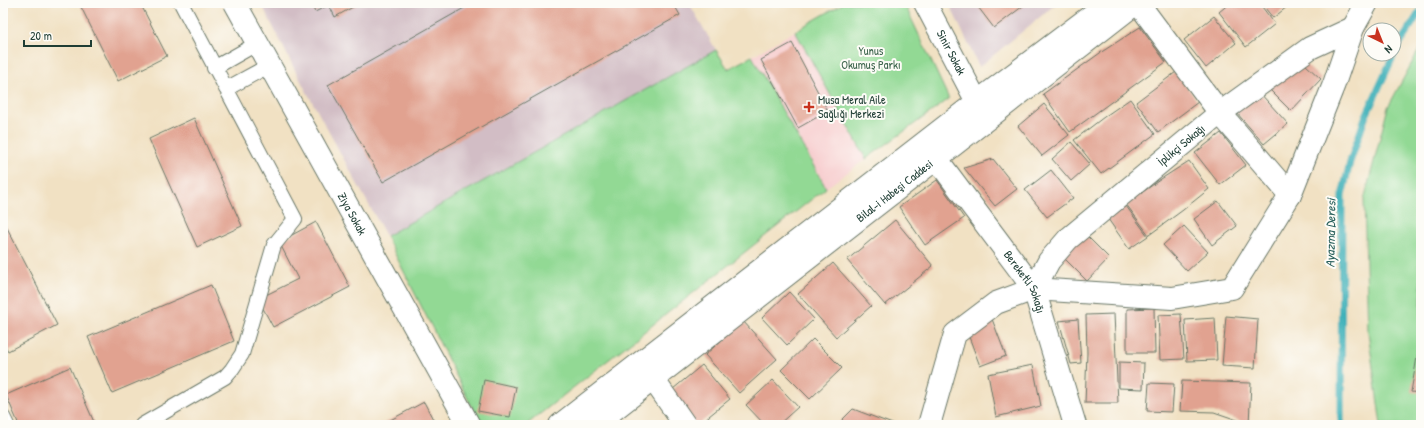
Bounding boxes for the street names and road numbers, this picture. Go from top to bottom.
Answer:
street label: Sinir Sokak [933,27,970,78]
street label: İplikçi Sokağı [1154,120,1208,169]
street label: Bilal-i Habeşi Caddesi [852,155,936,226]
street label: Ziya Sokak [334,189,371,238]
street label: Bereketli Sokağı [1000,247,1050,315]

